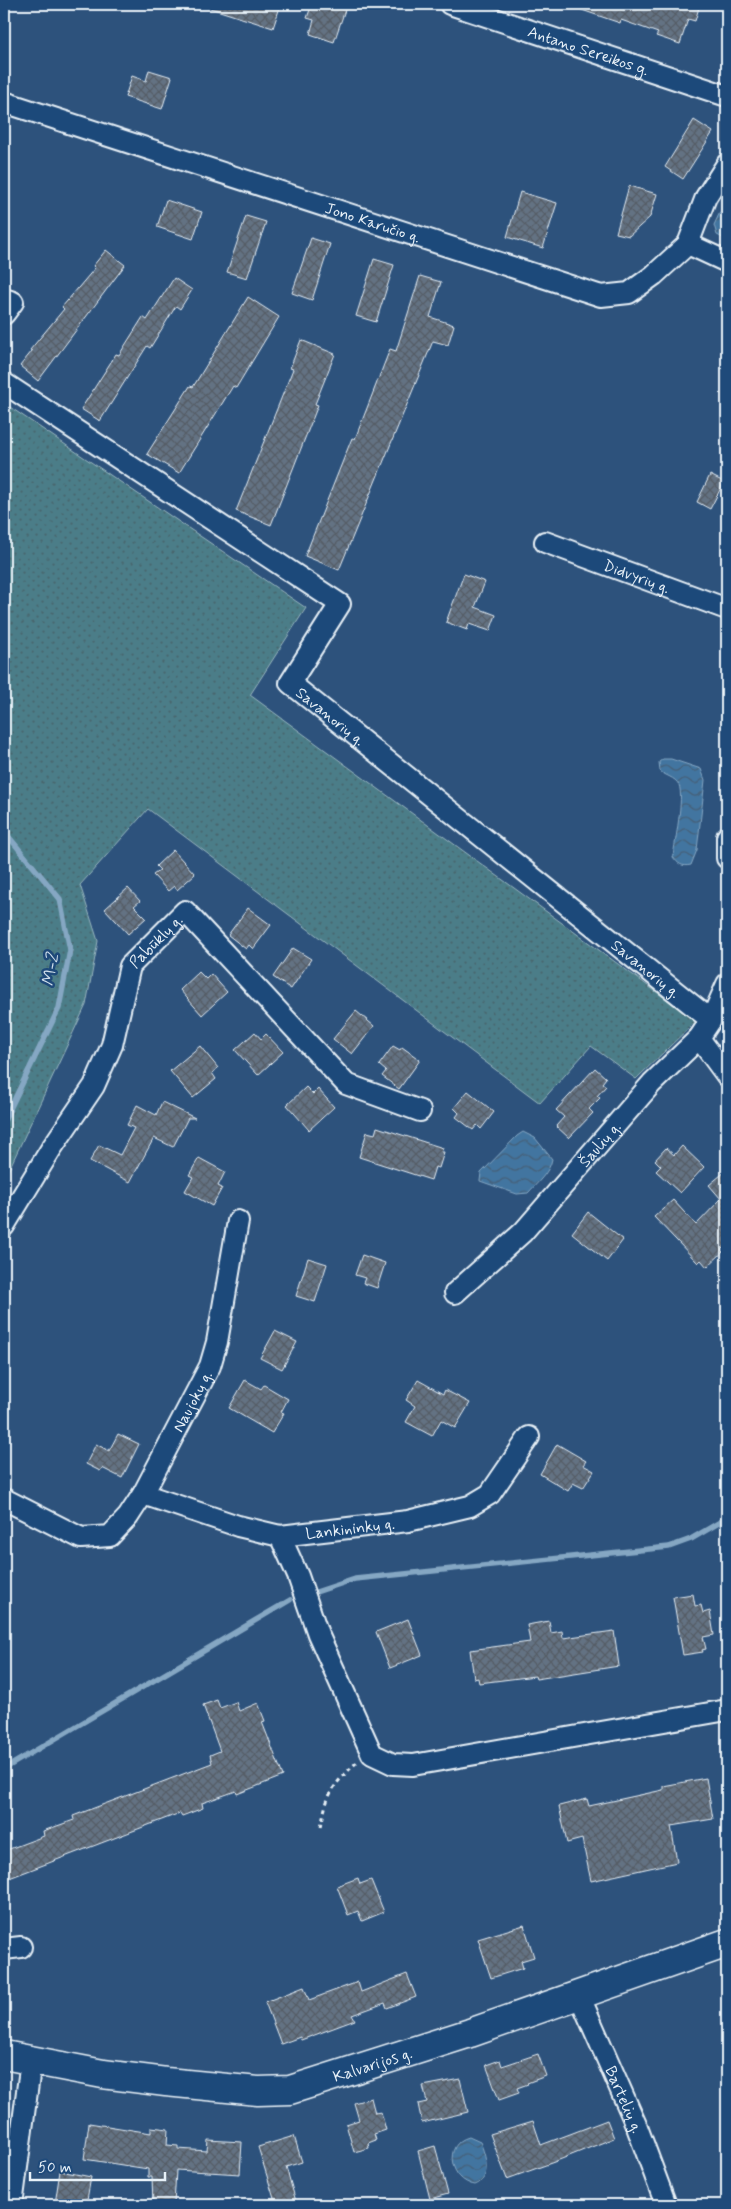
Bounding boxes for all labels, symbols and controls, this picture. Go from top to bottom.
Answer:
street label: Antano Sereikos g. [525,22,651,81]
street label: Jono Karučio g. [322,198,423,249]
street label: Didvyrių g. [600,555,673,599]
street label: Savanorių g. [291,683,369,751]
street label: Pabūklų g. [125,910,188,973]
street label: Savanorių g. [606,935,684,1003]
water label: M-2 [37,950,66,988]
street label: Šaulių g. [575,1117,626,1172]
street label: Naujokų g. [168,1367,218,1436]
street label: Lankininkų g. [305,1514,396,1545]
street label: Kalvarijos g. [330,2043,415,2088]
street label: Bartelių g. [600,2063,647,2136]
scale bar [30,2149,165,2181]
text: 50 m [38,2158,72,2178]

